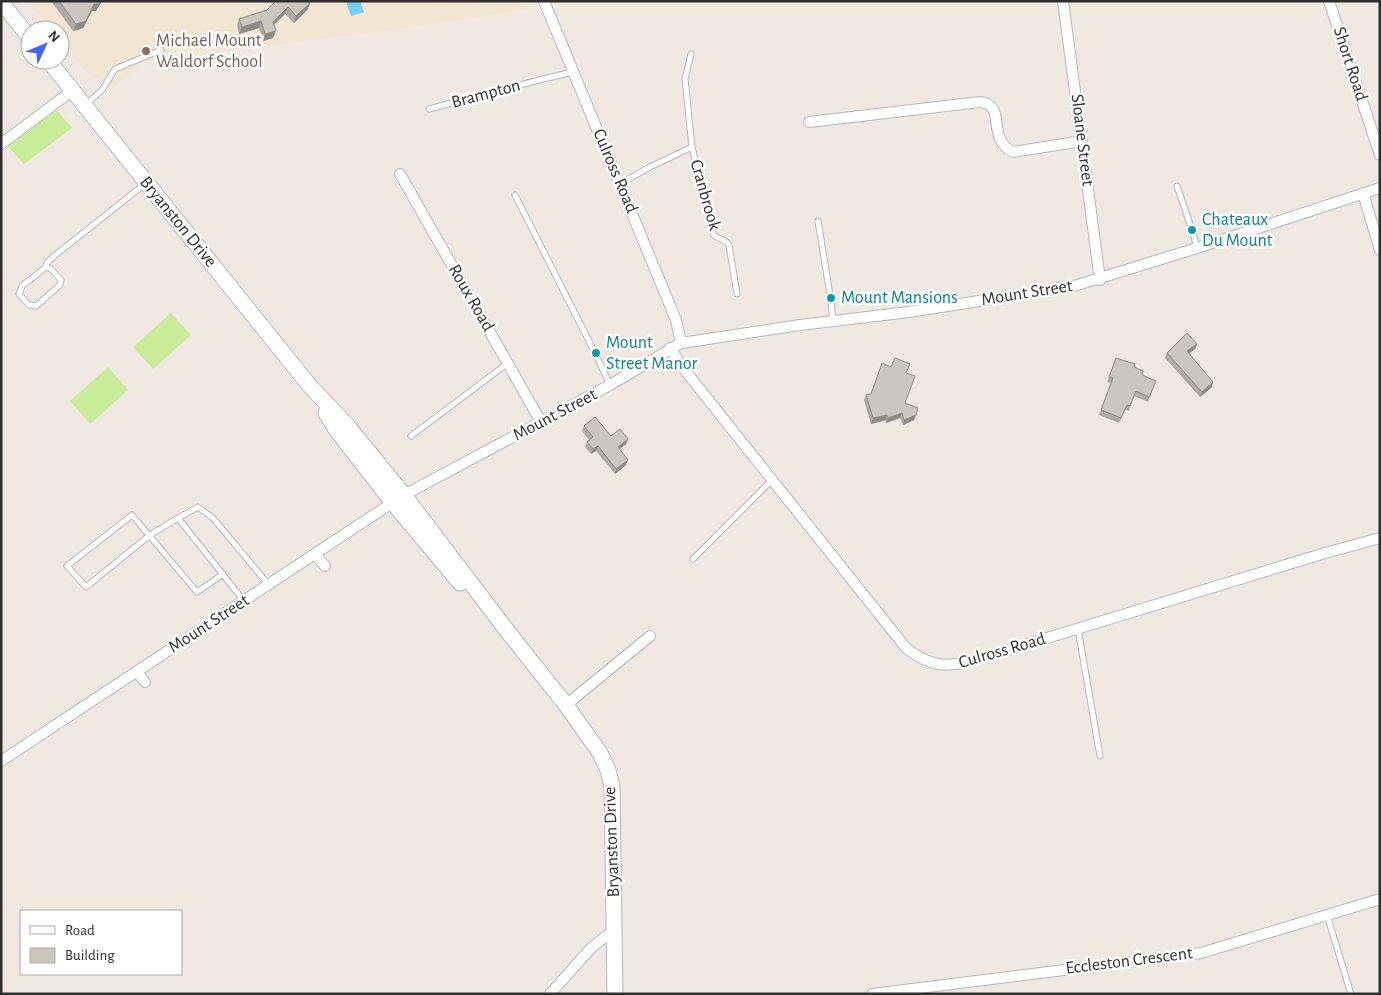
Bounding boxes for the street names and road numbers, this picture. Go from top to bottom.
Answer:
street label: Short Road [1330,25,1370,103]
street label: Brampton [450,76,522,112]
street label: Sloane Street [1067,93,1097,187]
street label: Culross Road [589,126,641,216]
street label: Cranbrook [686,158,724,233]
street label: Bryanston Drive [136,173,220,271]
street label: Roux Road [445,261,497,335]
street label: Mount Street [980,277,1074,309]
street label: Mount Street [510,385,600,445]
street label: Mount Street [165,591,253,657]
street label: Culross Road [957,630,1047,672]
street label: Bryanston Drive [601,786,623,898]
street label: Eccleston Crescent [1064,944,1194,978]

